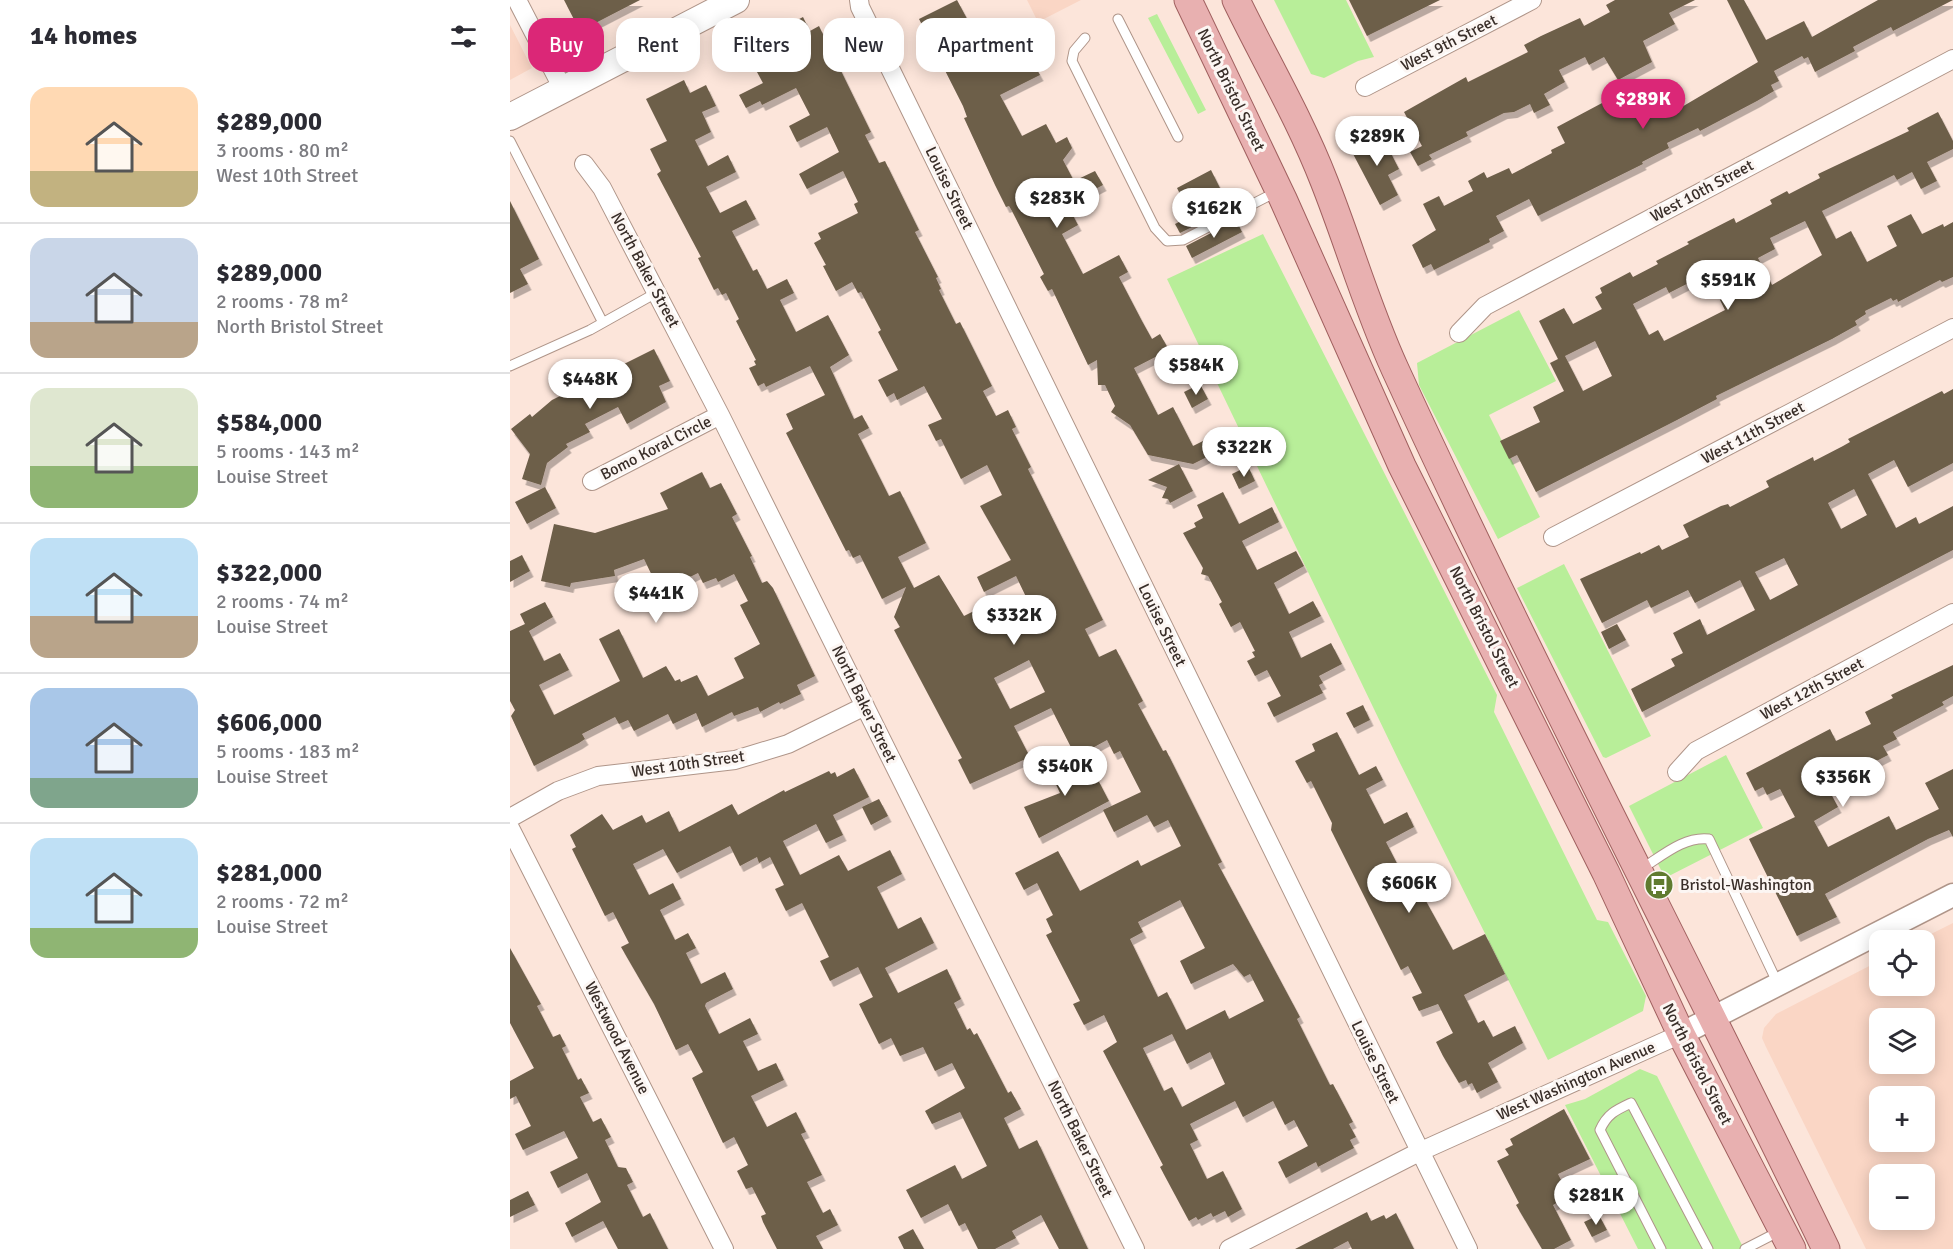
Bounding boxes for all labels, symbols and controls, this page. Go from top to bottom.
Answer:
street label: West 9th Street [1398,10,1501,76]
chip: Buy [528,18,604,72]
chip: Rent [616,18,700,72]
chip: Filters [712,18,811,72]
chip: New [823,18,904,72]
chip: Apartment [916,18,1055,72]
text: 14 homes [30,20,137,52]
icon: filters [447,20,480,53]
street label: North Bristol Street [1193,25,1270,155]
pin: $289K [1601,79,1685,130]
text: $289K [1615,86,1671,111]
text: $289,000 [216,106,322,138]
icon: home [78,111,150,183]
pin: $289K [1335,116,1419,167]
text: $289K [1349,123,1405,148]
text: 3 rooms · 80 m² [216,138,349,163]
street label: Louise Street [920,143,978,233]
street label: West 10th Street [1647,155,1757,227]
text: West 10th Street [216,163,358,188]
pin: $283K [1015,178,1099,229]
text: $283K [1029,185,1085,210]
pin: $162K [1172,188,1256,239]
text: $162K [1186,195,1242,220]
street label: North Baker Street [606,209,684,331]
text: $289,000 [216,257,322,289]
pin: $591K [1686,260,1770,311]
icon: home [78,262,150,334]
text: $591K [1700,267,1756,292]
text: 2 rooms · 78 m² [216,289,349,314]
text: North Bristol Street [216,314,383,339]
pin: $584K [1154,345,1238,396]
text: $584K [1168,352,1224,377]
pin: $448K [548,359,632,410]
text: $448K [562,366,618,391]
street label: West 11th Street [1698,397,1808,469]
text: $584,000 [216,407,322,439]
street label: Bomo Koral Circle [597,411,715,485]
icon: home [78,412,150,484]
pin: $322K [1202,427,1286,478]
text: $322K [1216,434,1272,459]
text: 5 rooms · 143 m² [216,439,360,464]
text: Louise Street [216,464,328,489]
text: $322,000 [216,557,322,589]
icon: home [78,562,150,634]
street label: North Bristol Street [1445,563,1523,692]
pin: $441K [614,573,698,624]
text: $441K [628,580,684,605]
street label: Louise Street [1133,580,1191,670]
text: 2 rooms · 74 m² [216,589,349,614]
pin: $332K [972,595,1056,646]
text: $332K [986,602,1042,627]
text: Louise Street [216,614,328,639]
street label: North Baker Street [827,642,901,766]
street label: West 12th Street [1757,653,1867,725]
text: $606,000 [216,707,322,739]
icon: home [78,712,150,784]
text: 5 rooms · 183 m² [216,739,360,764]
street label: West 10th Street [630,746,746,782]
pin: $540K [1023,746,1107,797]
text: $540K [1037,753,1093,778]
pin: $356K [1801,757,1885,808]
text: Louise Street [216,764,328,789]
text: $356K [1815,764,1871,789]
text: $281,000 [216,857,322,889]
icon: home [78,862,150,934]
pin: $606K [1367,863,1451,914]
bus stop icon: Bristol-Washington [1643,869,1675,901]
text: $606K [1381,870,1437,895]
place label: Bristol-Washington [1680,875,1812,895]
text: 2 rooms · 72 m² [216,889,349,914]
text: Louise Street [216,914,328,939]
map controls [1869,930,1935,1230]
button: locate [1869,930,1935,996]
street label: Westwood Avenue [580,978,654,1098]
street label: North Bristol Street [1658,1000,1736,1129]
button: layers [1869,1008,1935,1074]
street label: Louise Street [1346,1017,1404,1107]
street label: West Washington Avenue [1494,1037,1658,1125]
street label: North Baker Street [1043,1077,1117,1201]
button: + [1869,1086,1935,1152]
button: − [1869,1164,1935,1230]
pin: $281K [1554,1175,1638,1226]
text: $281K [1568,1182,1624,1207]

